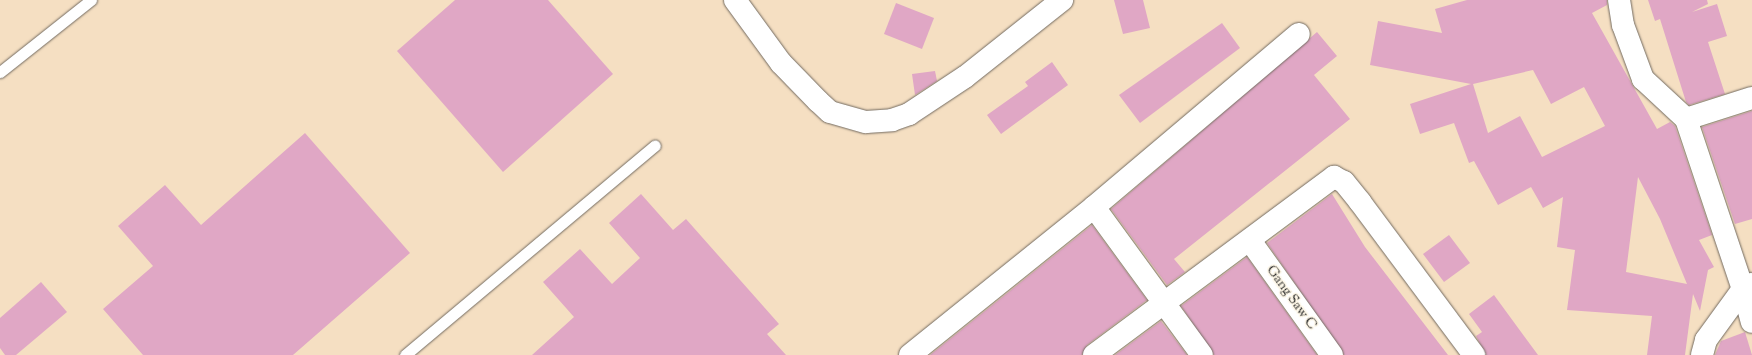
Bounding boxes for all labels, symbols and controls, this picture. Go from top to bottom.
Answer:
street label: Gang Saw C [1262,263,1320,333]

